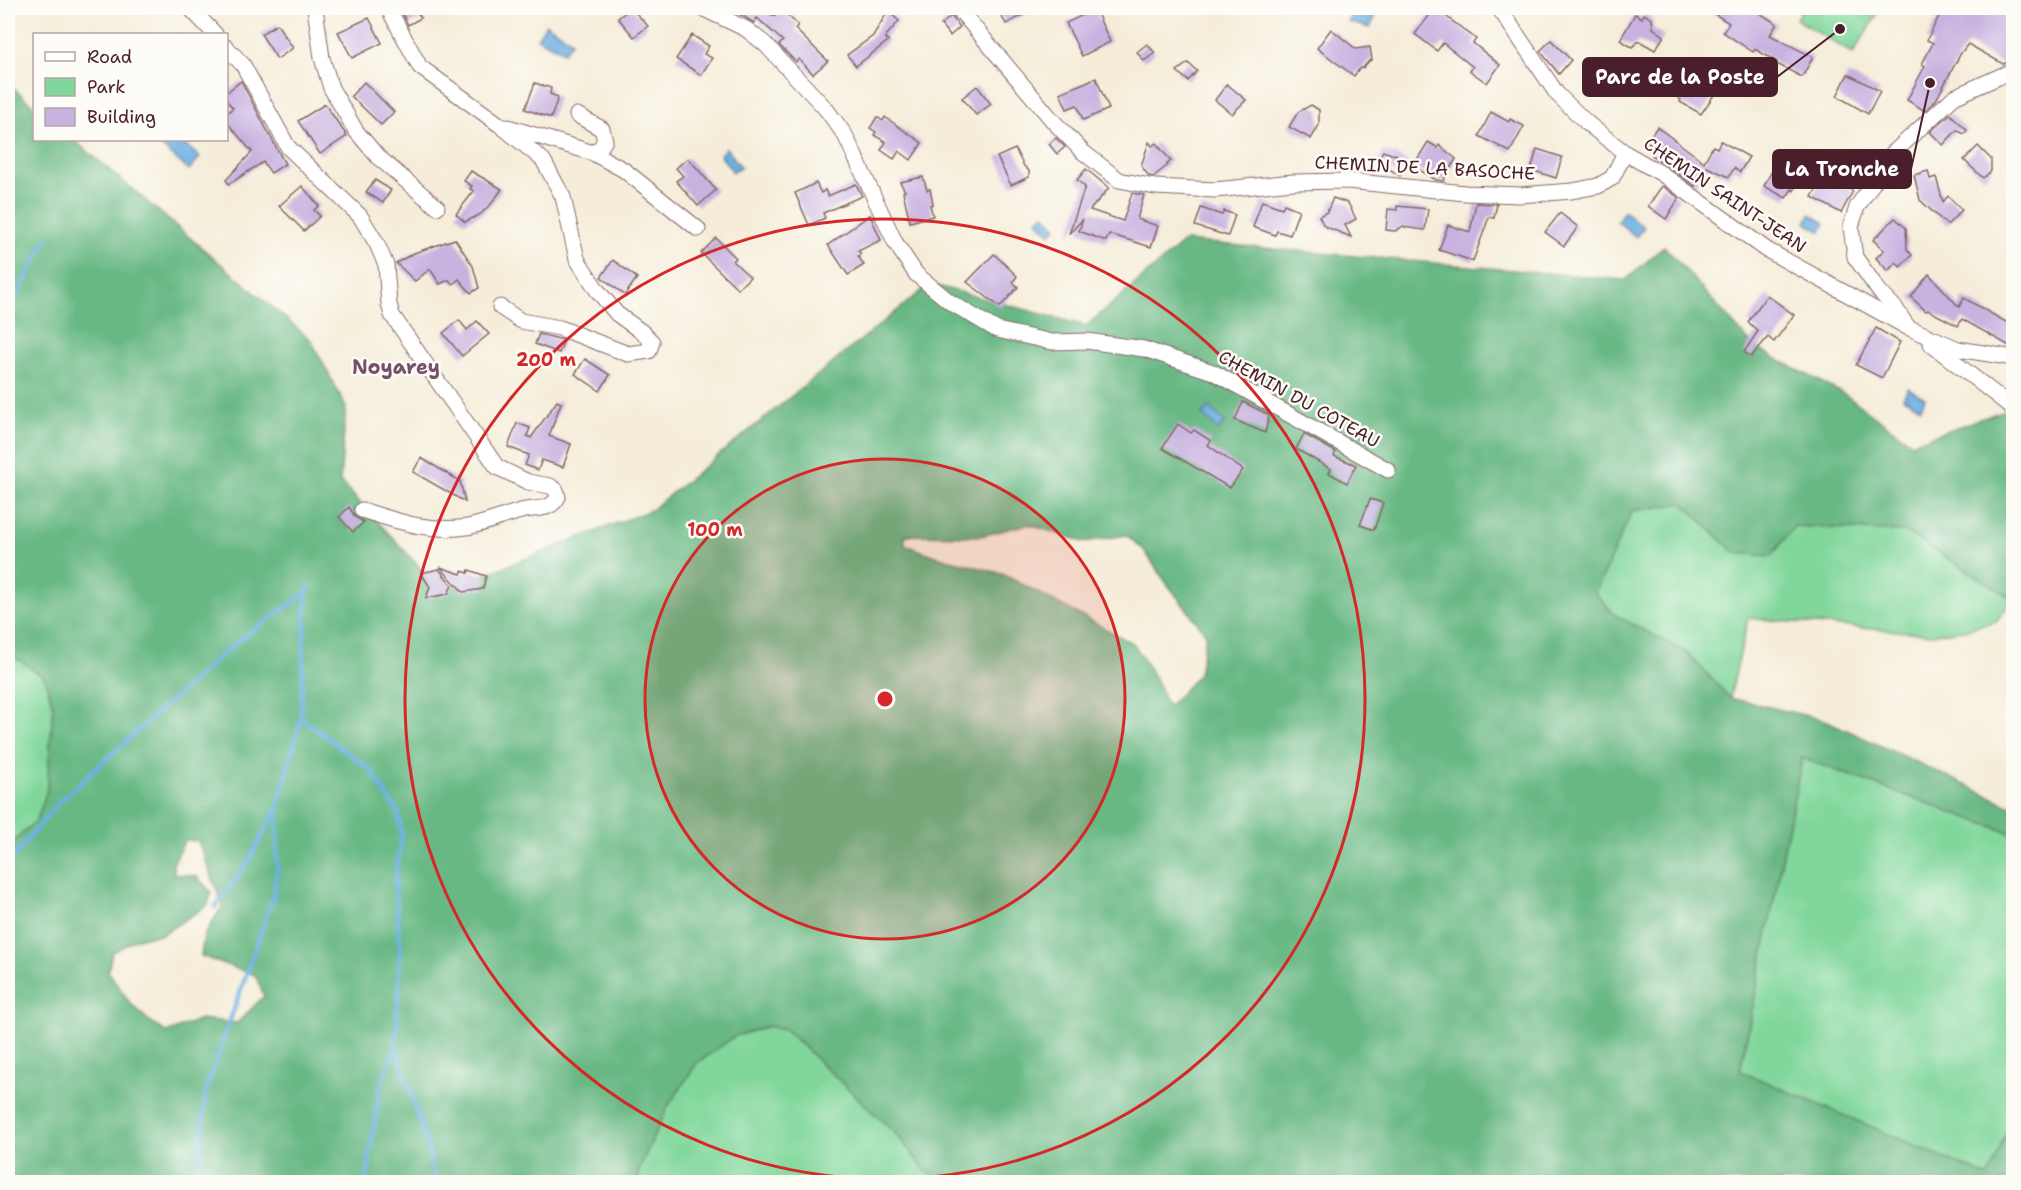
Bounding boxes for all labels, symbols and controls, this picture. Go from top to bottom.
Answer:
legend [33,33,228,141]
text: Road [87,45,132,69]
callout: Parc de la Poste [1583,58,1777,96]
text: Parc de la Poste [1595,64,1765,90]
text: Park [87,75,126,99]
text: Building [87,105,156,129]
street label: CHEMIN SAINT-JEAN [1639,132,1811,258]
street label: CHEMIN DE LA BASOCHE [1314,150,1536,186]
callout: La Tronche [1773,150,1911,188]
text: La Tronche [1785,156,1899,182]
street label: CHEMIN DU COTEAU [1214,345,1384,453]
text: 200 m [516,348,577,372]
district label: Noyarey [352,354,440,380]
text: 100 m [687,518,743,542]
centre of rings [875,689,895,709]

